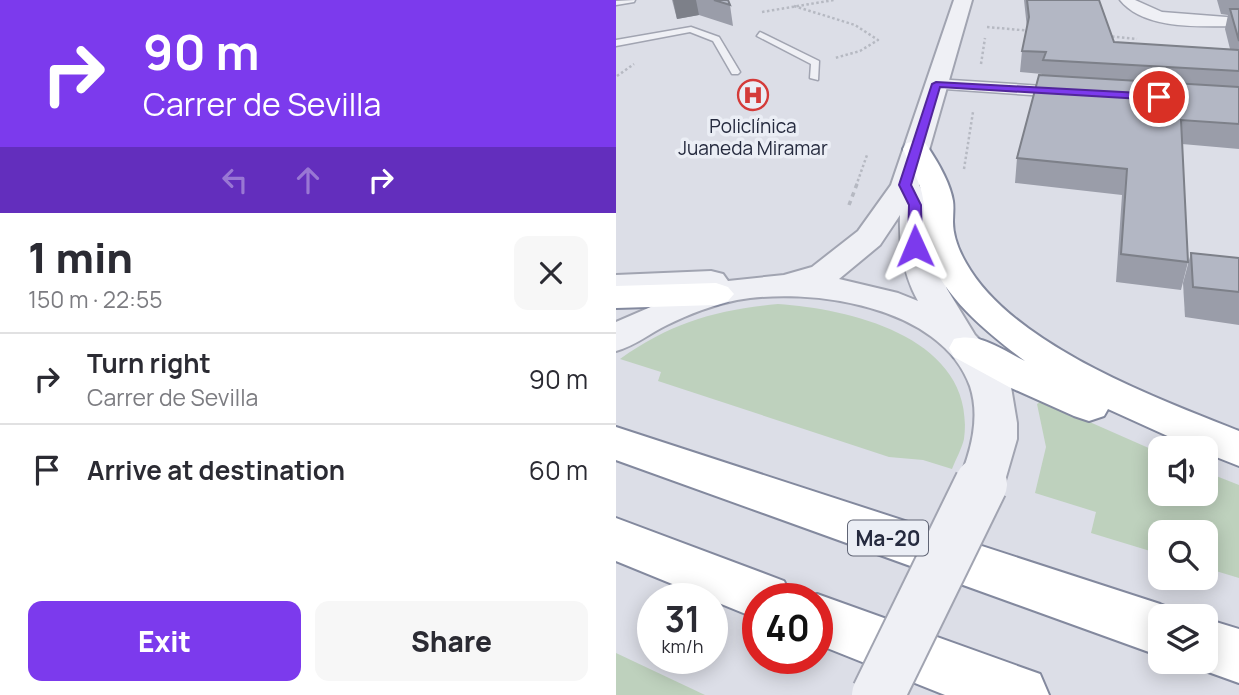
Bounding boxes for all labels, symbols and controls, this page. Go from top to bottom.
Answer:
text: 90 m [143,18,260,85]
icon: right [28,28,119,119]
pin [1129,67,1189,127]
hospital icon: Policlínica Juaneda Miramar [736,78,770,112]
icon: arrive [1140,78,1178,116]
text: Carrer de Sevilla [143,82,381,126]
place label: Policlínica Juaneda Miramar [678,113,828,161]
icon: left [216,161,254,199]
icon: ahead [289,161,327,199]
icon: right [362,161,400,199]
position arrow [878,209,952,283]
text: 1 min [28,228,133,286]
button: close [514,236,588,310]
text: 150 m · 22:55 [28,283,162,315]
text: Turn right [87,345,211,381]
icon: right [28,360,66,398]
text: 90 m [529,361,588,397]
text: Carrer de Sevilla [87,381,258,413]
map controls [1148,436,1218,674]
button: sound [1148,436,1218,506]
icon: arrive [28,451,66,489]
text: Arrive at destination [87,452,345,488]
text: 60 m [529,452,588,488]
road number: Ma-20 [848,520,928,556]
button: search [1148,520,1218,590]
speed limit sign: 40 [742,583,833,674]
text: 31 [665,595,700,643]
button: Exit [28,601,301,681]
button: Share [315,601,588,681]
button: layers [1148,604,1218,674]
text: km/h [662,634,703,658]

